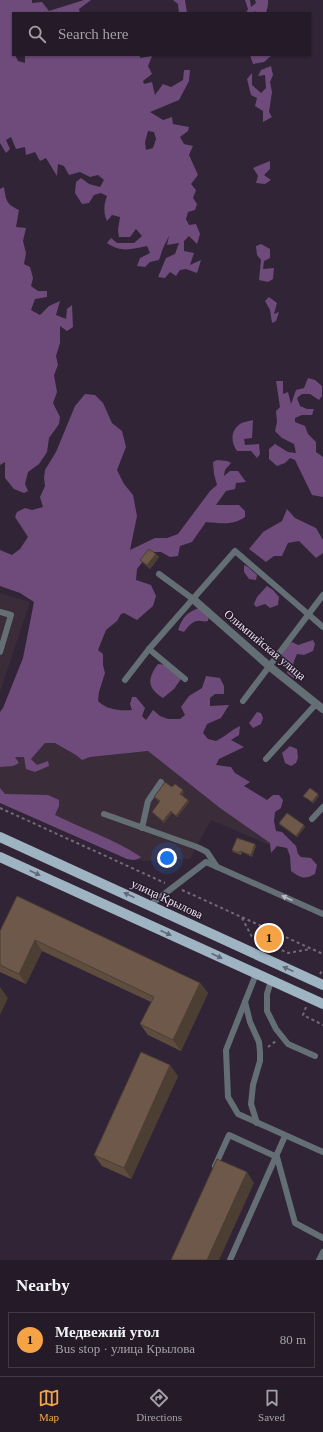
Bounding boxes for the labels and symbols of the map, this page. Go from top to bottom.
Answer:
street label: Олимпийская улица [221,607,309,684]
your location [157,848,177,868]
one-way arrow [30,870,41,876]
street label: улица Крылова [129,876,206,922]
one-way arrow [123,892,135,899]
one-way arrow [281,895,293,901]
pin: 1 [256,923,282,953]
one-way arrow [161,930,172,936]
one-way arrow [211,953,223,959]
one-way arrow [281,965,293,971]

